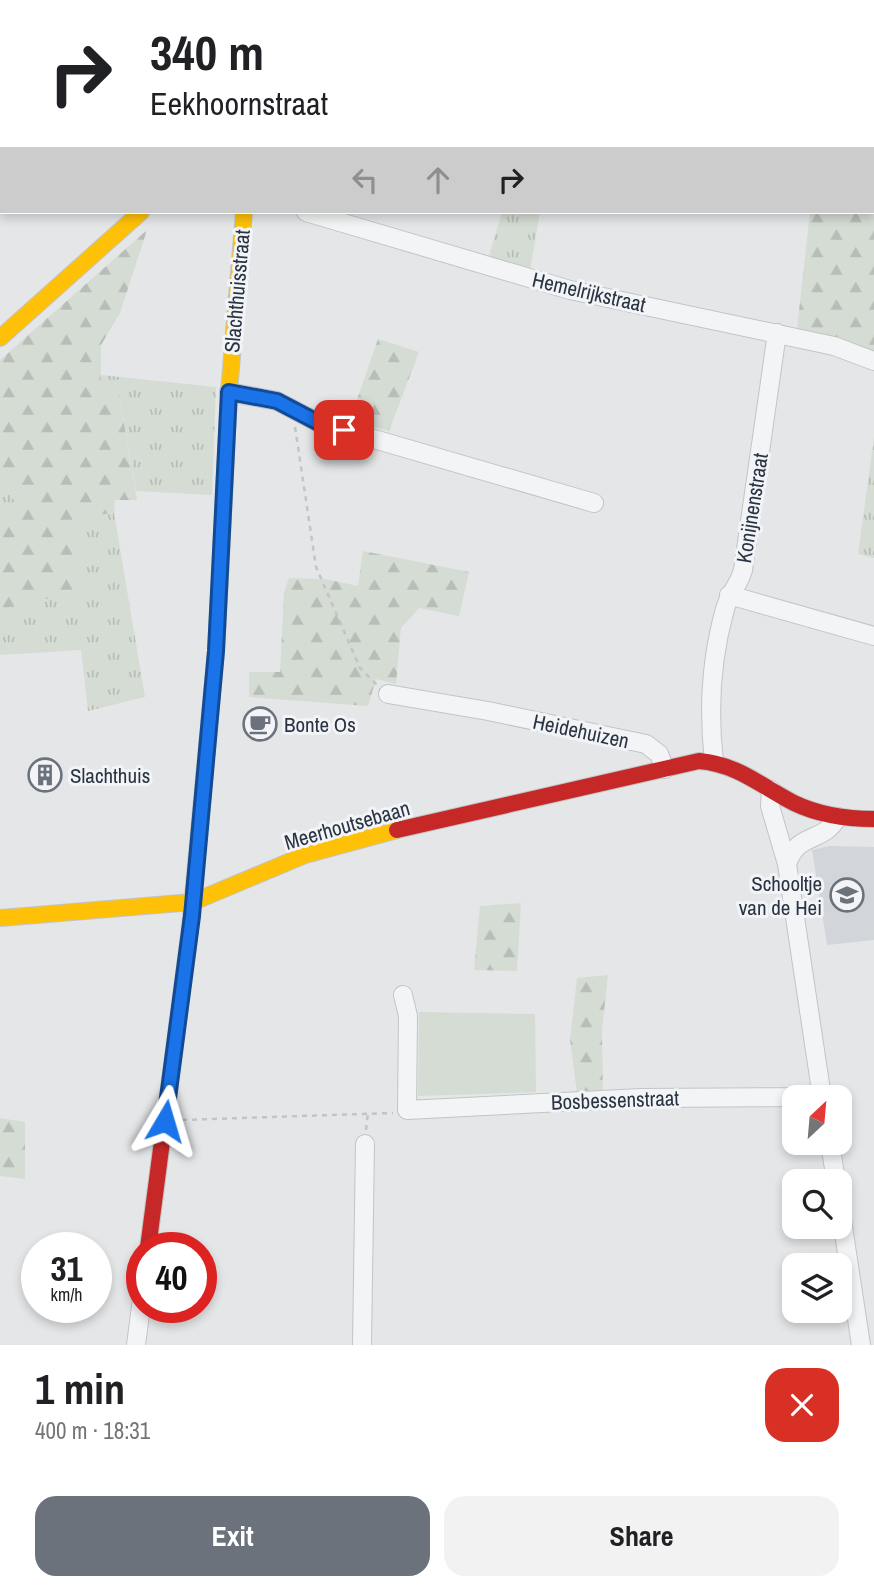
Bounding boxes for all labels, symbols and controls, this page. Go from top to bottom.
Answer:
text: 340 m [150,19,264,85]
icon: right [35,28,126,119]
text: Eekhoornstraat [150,82,328,125]
icon: left [346,161,384,199]
icon: ahead [419,161,457,199]
icon: right [492,161,530,199]
street label: Slachthuisstraat [217,228,257,354]
street label: Hemelrijkstraat [529,265,649,319]
pin [314,400,374,460]
icon: arrive [325,411,363,449]
street label: Konijnenstraat [729,451,775,565]
cafe icon: Bonte Os [241,705,279,743]
street label: Heidehuizen [530,707,632,755]
place label: Bonte Os [284,710,356,739]
building icon: Slachthuis [26,756,64,794]
place label: Slachthuis [70,761,150,790]
street label: Meerhoutsebaan [281,793,413,857]
place label: Schooltje van de Hei [739,869,822,922]
school or university icon: Schooltje van de Hei [828,876,866,914]
street label: Bosbessenstraat [550,1083,680,1117]
position arrow [128,1084,202,1158]
north arrow [782,1085,852,1155]
map controls [782,1085,852,1323]
button: search [782,1169,852,1239]
speed limit sign: 40 [126,1232,217,1323]
text: 31 [51,1245,82,1292]
button: layers [782,1253,852,1323]
text: km/h [51,1282,83,1307]
text: 1 min [35,1361,125,1417]
button: close [765,1368,839,1442]
text: 400 m · 18:31 [35,1415,150,1446]
button: Exit [35,1496,430,1576]
button: Share [444,1496,839,1576]

